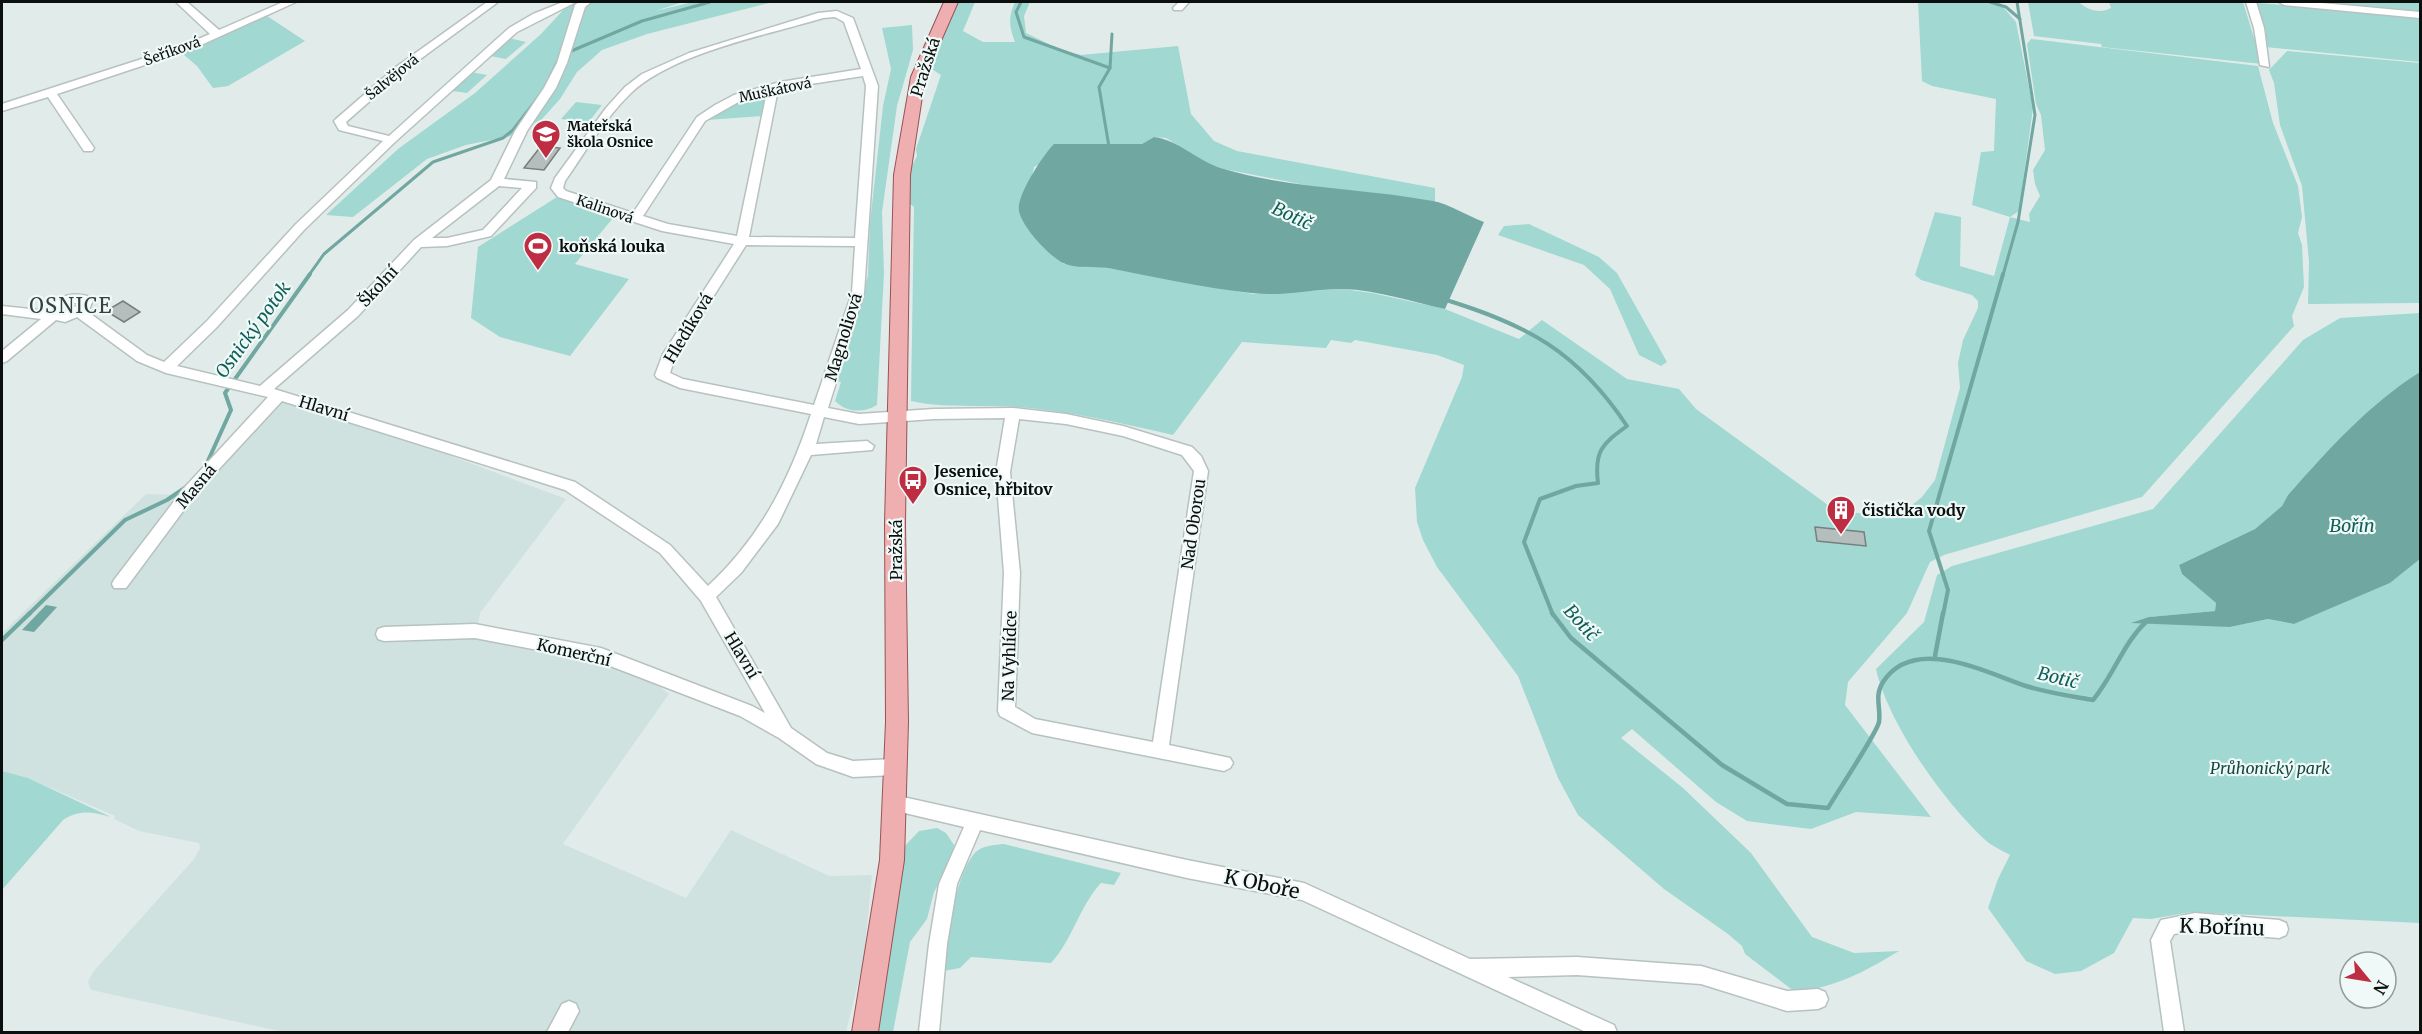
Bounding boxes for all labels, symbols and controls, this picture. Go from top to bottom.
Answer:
street label: Šeříková [141,32,203,69]
street label: Pražská [906,34,944,99]
street label: Šalvějová [362,50,423,104]
street label: Muškátová [737,73,813,106]
place label: Mateřská škola Osnice [567,117,654,151]
school or university icon: Mateřská škola Osnice [530,118,562,160]
street label: Kalinová [574,191,636,227]
water label: Botič [1269,196,1317,235]
sports icon: koňská louka [522,230,554,272]
place label: koňská louka [559,236,665,256]
street label: Školní [354,261,403,311]
water label: Osnický potok [210,277,295,383]
street label: Hledíková [659,289,717,367]
street label: Magnoliová [820,290,866,383]
district label: OSNICE [29,293,113,318]
street label: Hlavní [297,391,352,425]
street label: Masná [172,460,220,512]
place label: Jesenice, Osnice, hřbitov [933,461,1053,500]
bus stop icon: Jesenice, Osnice, hřbitov [897,464,929,506]
street label: Nad Oborou [1177,477,1209,571]
building icon: čistička vody [1825,494,1857,536]
place label: čistička vody [1862,500,1966,520]
water label: Bořín [2329,514,2375,537]
street label: Pražská [886,519,906,581]
water label: Botič [1559,600,1604,646]
street label: Na Vyhlídce [997,610,1021,702]
street label: Hlavní [720,628,764,683]
street label: Komerční [535,634,614,670]
water label: Botič [2035,661,2082,694]
park label: Průhonický park [2210,758,2330,778]
street label: K Oboře [1222,863,1302,904]
street label: K Bořínu [2179,913,2265,940]
north arrow [2338,950,2398,1010]
text: N [2369,977,2393,998]

